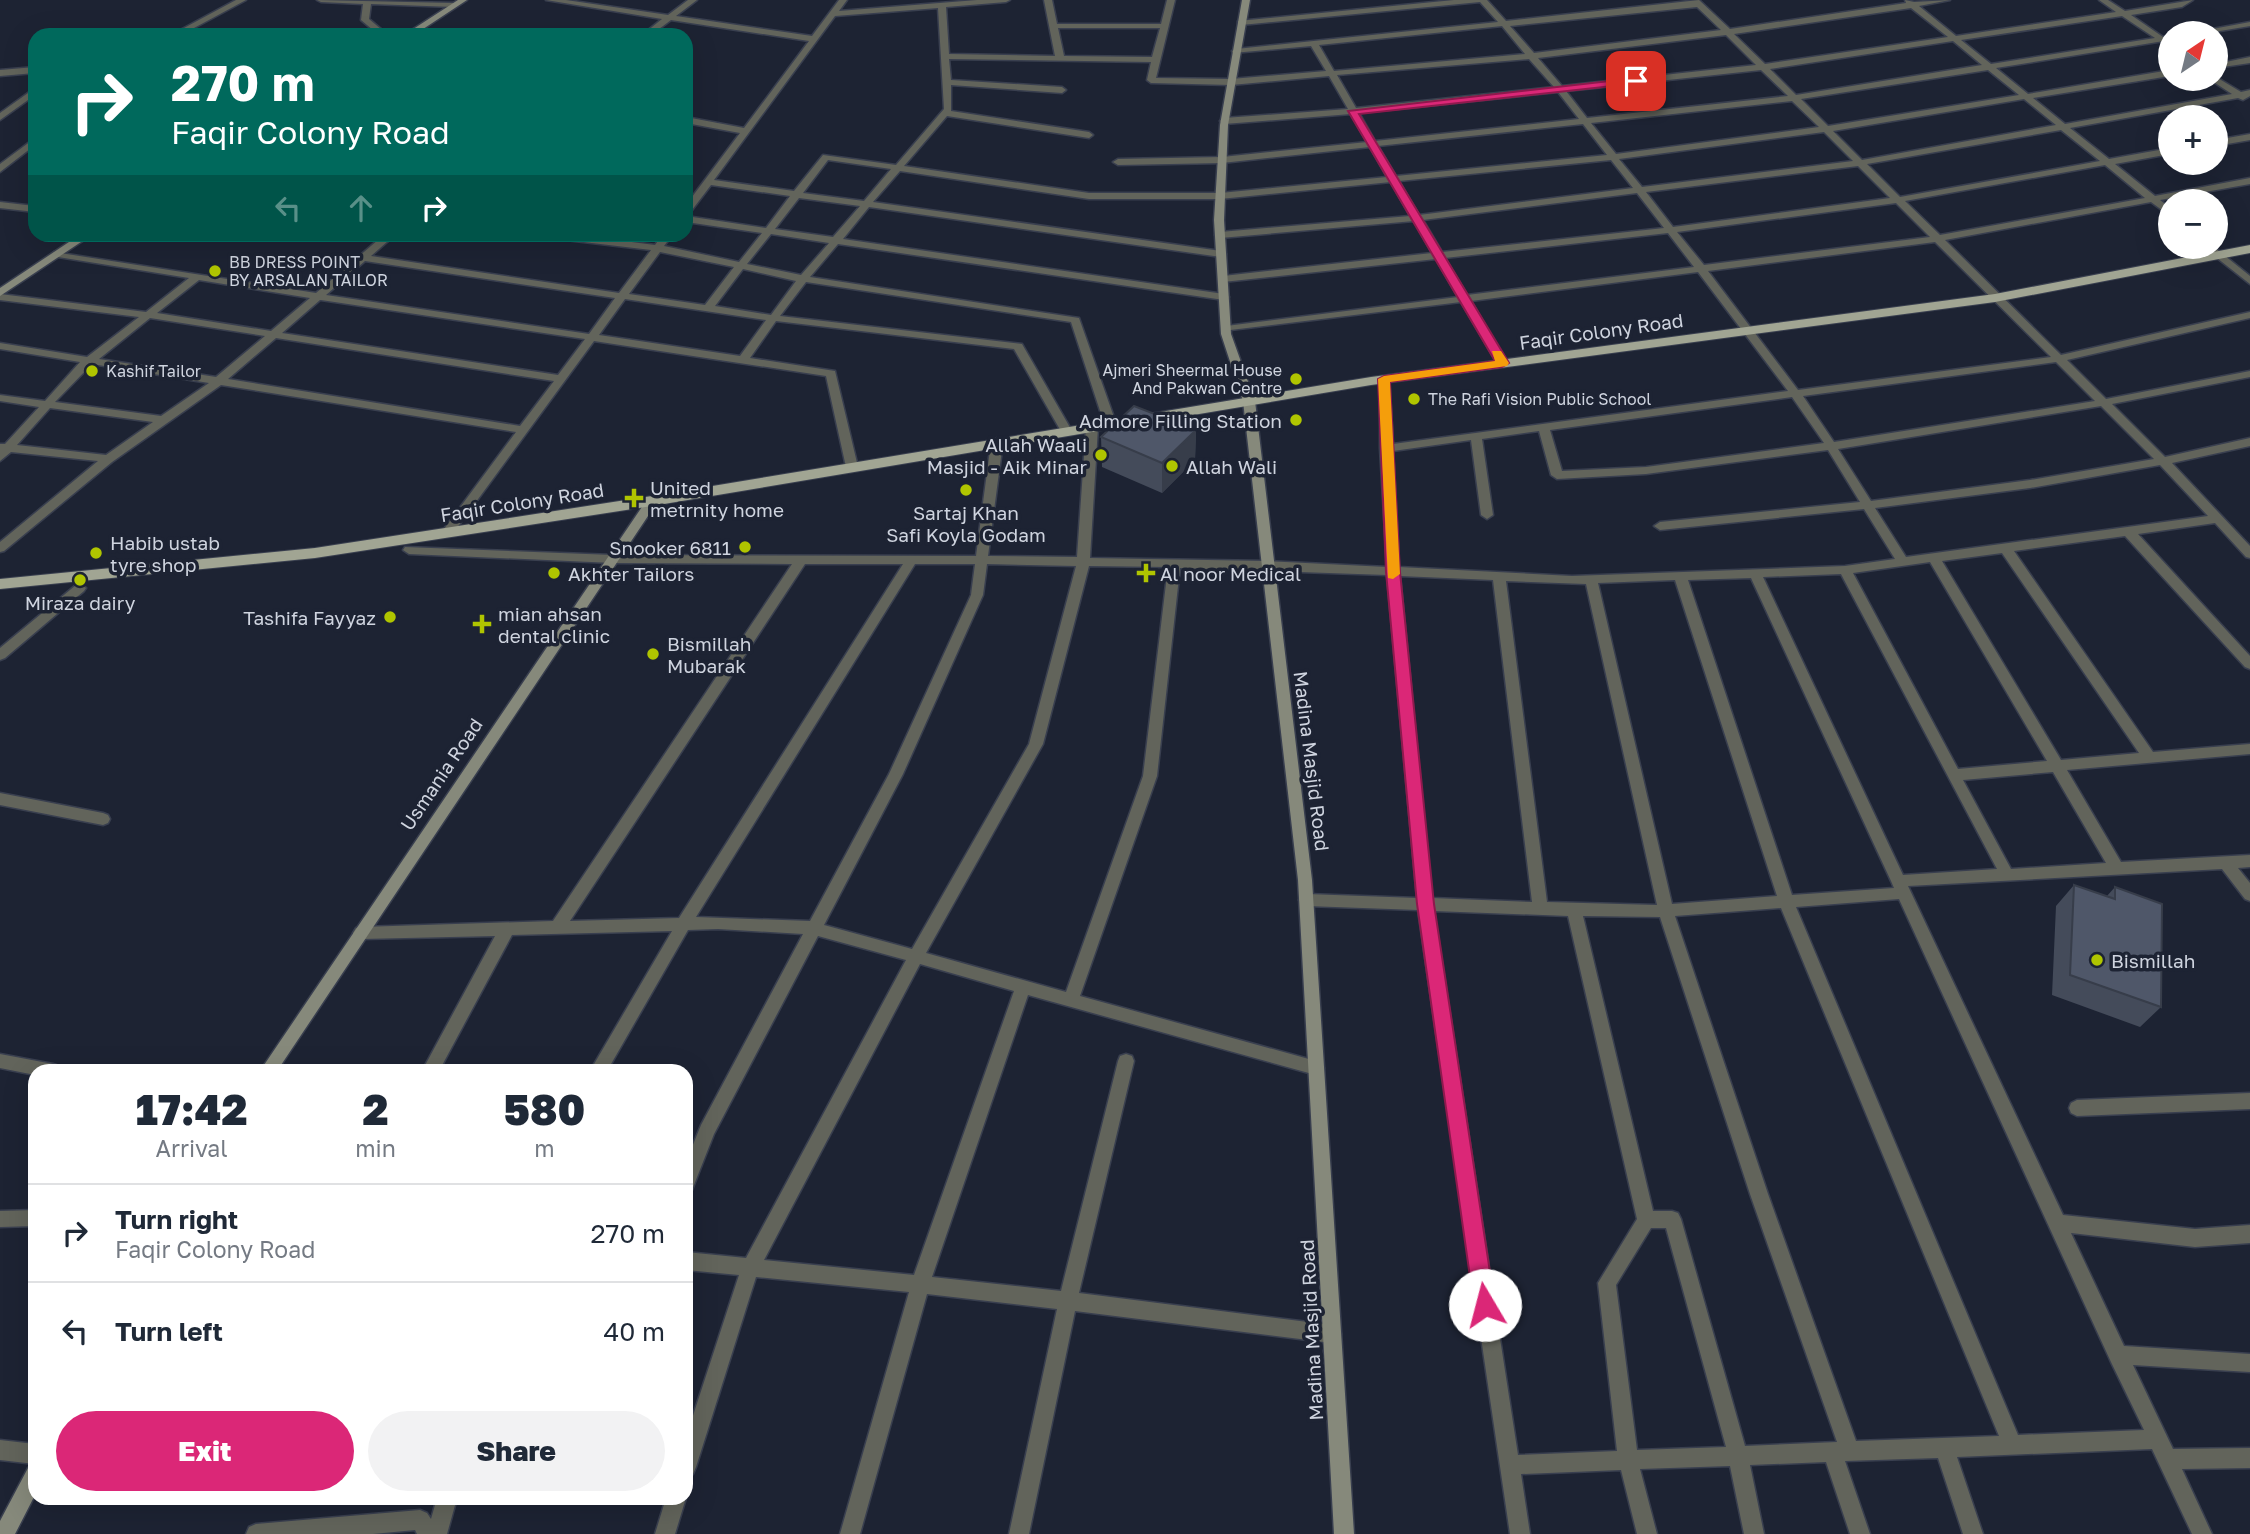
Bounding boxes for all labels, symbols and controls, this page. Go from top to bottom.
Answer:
north arrow [2158,21,2228,91]
map controls [2158,21,2228,259]
pin [1606,51,1666,111]
text: 270 m [171,53,315,112]
icon: right [56,56,147,147]
icon: arrive [1617,62,1655,100]
button: + [2158,105,2228,175]
text: Faqir Colony Road [171,113,450,151]
icon: left [269,189,307,227]
icon: ahead [342,189,380,227]
icon: right [415,189,453,227]
button: − [2158,189,2228,259]
place label: BB DRESS POINT BY ARSALAN TAILOR [229,252,388,290]
marker: BB DRESS POINT BY ARSALAN TAILOR [207,263,223,279]
street label: Faqir Colony Road [1517,308,1685,354]
place label: Ajmeri Sheermal House And Pakwan Centre [1103,360,1282,398]
place label: Kashif Tailor [106,361,201,381]
marker: Kashif Tailor [84,363,100,379]
marker: Ajmeri Sheermal House And Pakwan Centre [1288,371,1304,387]
place label: The Rafi Vision Public School [1428,389,1651,409]
marker: The Rafi Vision Public School [1406,391,1422,407]
place label: Admore Filling Station [1079,409,1282,432]
marker: Admore Filling Station [1288,412,1304,428]
place label: Allah Waali Masjid - Aik Minar [927,433,1088,478]
marker: Allah Waali Masjid - Aik Minar [1093,447,1109,463]
place label: Allah Wali [1186,455,1277,478]
marker: Allah Wali [1164,458,1180,474]
place label: United metrnity home [650,476,784,521]
street label: Faqir Colony Road [438,478,606,526]
marker: Sartaj Khan Safi Koyla Godam [958,482,974,498]
marker: United metrnity home [624,488,644,508]
place label: Sartaj Khan Safi Koyla Godam [886,501,1046,546]
place label: Habib ustab tyre shop [110,531,220,576]
place label: Snooker 6811 [609,536,731,559]
marker: Snooker 6811 [737,539,753,555]
marker: Habib ustab tyre shop [88,545,104,561]
place label: Akhter Tailors [568,562,694,585]
place label: Al noor Medical [1160,562,1301,585]
marker: Akhter Tailors [546,565,562,581]
marker: Al noor Medical [1138,565,1154,581]
marker: Miraza dairy [72,572,88,588]
place label: Miraza dairy [25,591,136,614]
place label: mian ahsan dental clinic [498,602,610,647]
place label: Tashifa Fayyaz [243,606,376,629]
marker: Tashifa Fayyaz [382,609,398,625]
marker: mian ahsan dental clinic [472,614,492,634]
place label: Bismillah Mubarak [667,632,751,677]
marker: Bismillah Mubarak [645,646,661,662]
street label: Madina Masjid Road [1290,670,1334,852]
street label: Usmania Road [395,714,487,834]
place label: Bismillah [2111,949,2195,972]
marker: Bismillah [2089,952,2105,968]
text: 17:42 [136,1084,247,1134]
text: 2 [362,1084,389,1134]
text: 580 [504,1084,585,1134]
text: Arrival [156,1134,228,1162]
text: min [355,1134,396,1162]
text: m [534,1134,555,1162]
text: Turn right [115,1204,238,1235]
icon: right [56,1214,94,1252]
text: 270 m [591,1218,665,1249]
text: Faqir Colony Road [115,1235,315,1263]
street label: Madina Masjid Road [1295,1239,1327,1421]
position arrow [1448,1268,1522,1342]
icon: left [56,1312,94,1350]
text: Turn left [115,1316,223,1347]
text: 40 m [604,1316,665,1347]
button: Exit [56,1411,354,1491]
button: Share [368,1411,665,1491]

